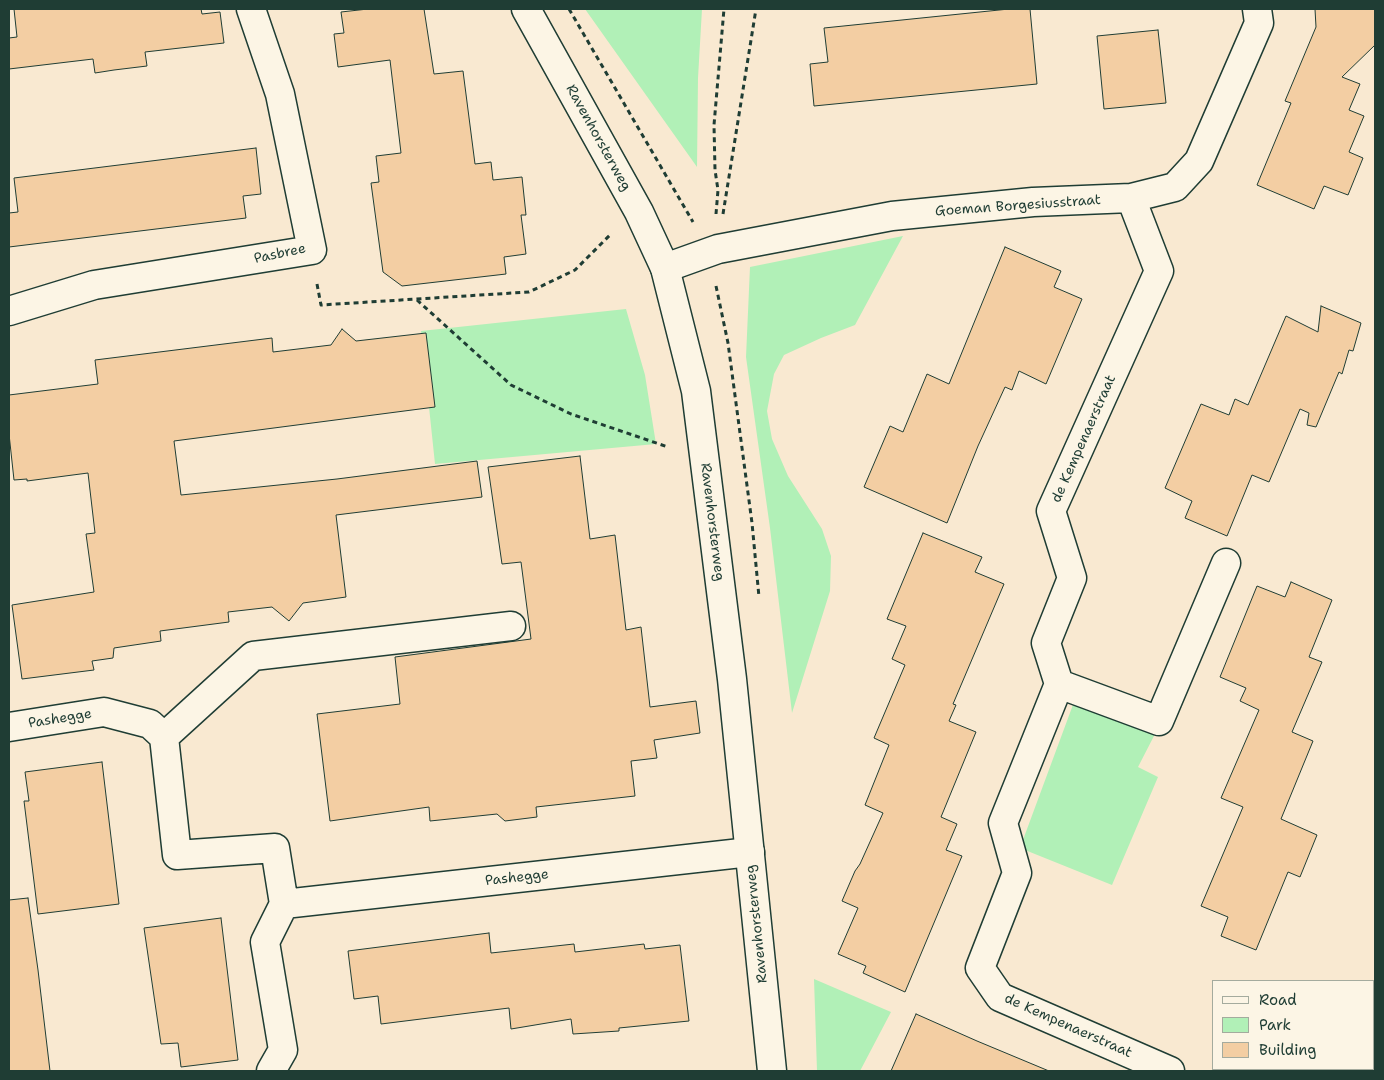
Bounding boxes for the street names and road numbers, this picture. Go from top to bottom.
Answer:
street label: Ravenhorsterweg [562,82,634,194]
street label: Goeman Borgesiusstraat [935,192,1101,220]
street label: Pasbree [253,240,307,268]
street label: de Kempenaerstraat [1048,373,1120,505]
street label: Ravenhorsterweg [696,462,728,582]
street label: Pashegge [27,706,93,732]
street label: Ravenhorsterweg [742,864,772,984]
street label: Pashegge [484,866,550,890]
street label: de Kempenaerstraat [1002,990,1134,1062]

